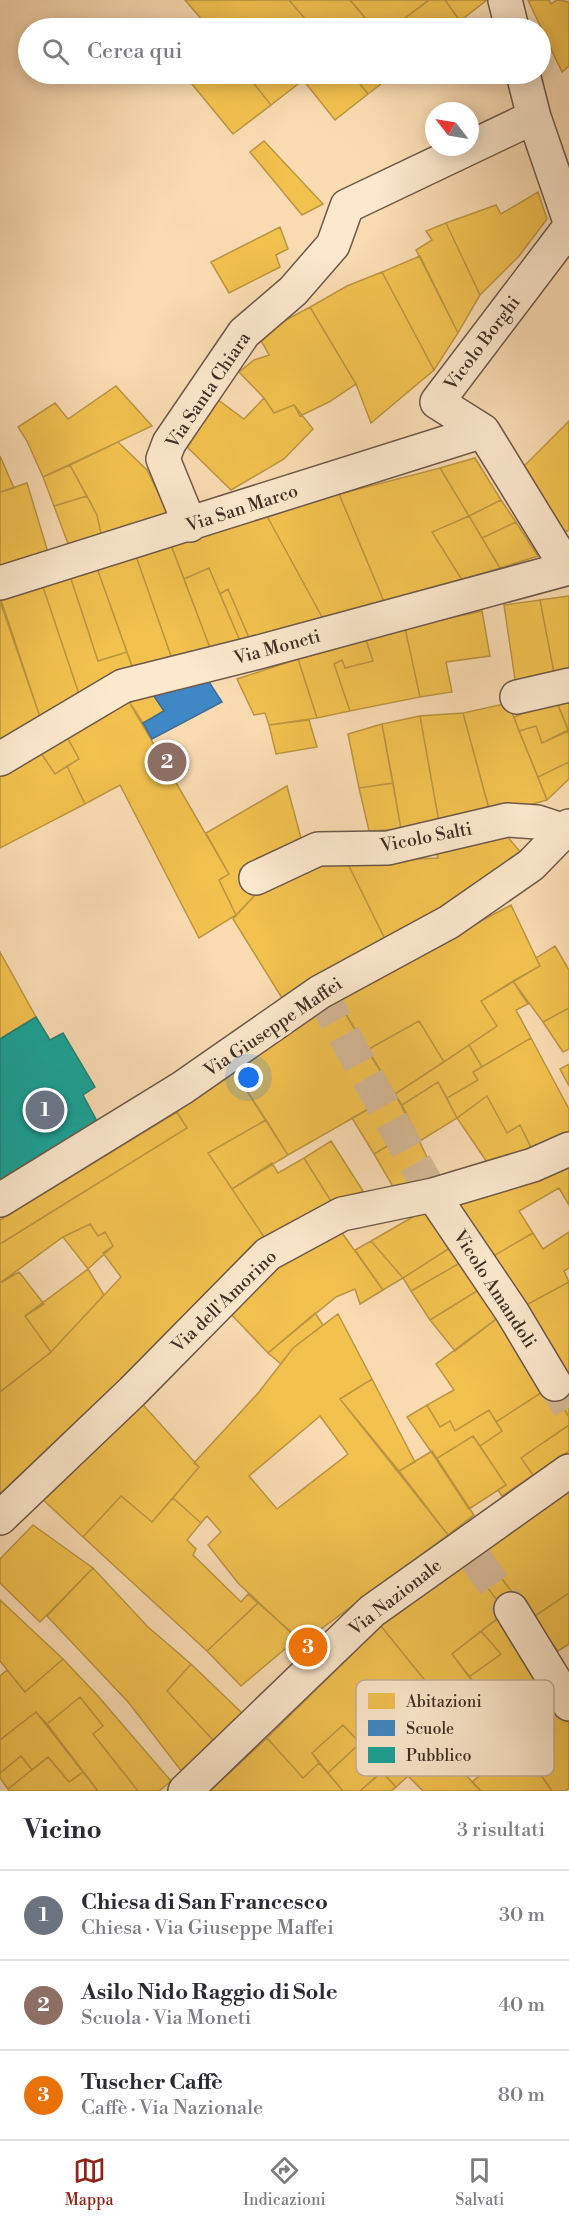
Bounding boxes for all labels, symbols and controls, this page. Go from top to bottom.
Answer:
search box [18,18,551,84]
icon: search [39,35,72,68]
text: Cerca qui [87,38,183,65]
north arrow [425,102,479,156]
street label: Vicolo Borghi [439,291,525,396]
street label: Via Santa Chiara [161,327,256,454]
street label: Via San Marco [182,480,301,538]
street label: Via Moneti [230,625,323,670]
pin: 2 [148,740,186,784]
street label: Vicolo Salti [377,817,474,858]
street label: Via Giuseppe Maffei [199,973,347,1083]
your location [234,1063,263,1092]
pin: 1 [26,1088,64,1132]
street label: Vicolo Amandoli [447,1225,541,1352]
street label: Via dell'Amorino [166,1245,282,1358]
street label: Via Nazionale [343,1554,446,1641]
pin: 3 [288,1624,328,1670]
legend [356,1680,554,1776]
text: Abitazioni [405,1692,482,1712]
text: Scuole [406,1719,454,1739]
text: Pubblico [406,1746,472,1766]
text: Vicino [24,1814,102,1846]
text: 3 risultati [457,1818,545,1843]
text: Chiesa di San Francesco [81,1889,328,1916]
text: 1 [39,1903,48,1928]
text: 30 m [499,1903,545,1928]
text: Chiesa · Via Giuseppe Maffei [81,1916,334,1941]
text: Asilo Nido Raggio di Sole [81,1979,338,2006]
text: 2 [37,1993,50,2018]
text: 40 m [498,1993,545,2018]
text: Scuola · Via Moneti [81,2006,251,2031]
text: Tuscher Caffè [81,2069,223,2096]
text: 3 [37,2083,50,2108]
text: 80 m [498,2083,545,2108]
text: Caffè · Via Nazionale [81,2096,263,2121]
tab: Mappa [65,2154,114,2210]
tab: Indicazioni [243,2154,326,2210]
tab: Salvati [455,2154,504,2210]

